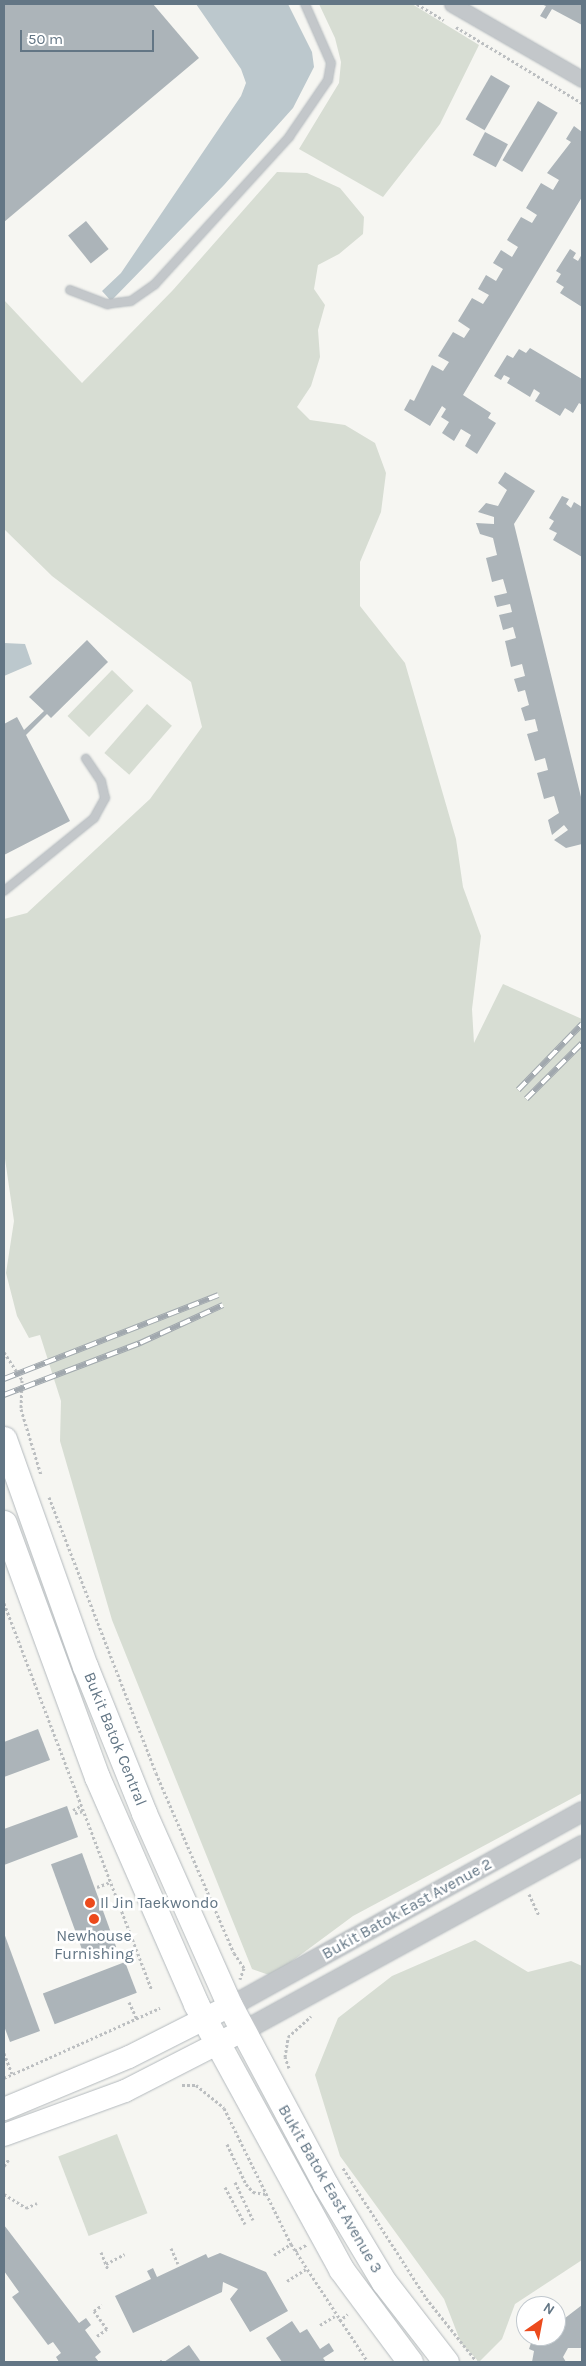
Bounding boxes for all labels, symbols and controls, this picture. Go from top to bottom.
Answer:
scale bar [22,20,156,52]
text: 50 m [28,30,63,48]
street label: Bukit Batok Central [79,1669,151,1809]
street label: Bukit Batok East Avenue 2 [319,1854,495,1964]
place label: Il Jin Taekwondo [100,1893,218,1913]
marker: Il Jin Taekwondo [84,1897,96,1909]
marker: Newhouse Furnishing [88,1913,100,1925]
place label: Newhouse Furnishing [54,1926,134,1964]
street label: Bukit Batok East Avenue 3 [274,2101,386,2277]
north arrow [516,2296,566,2346]
text: N [540,2299,558,2319]

